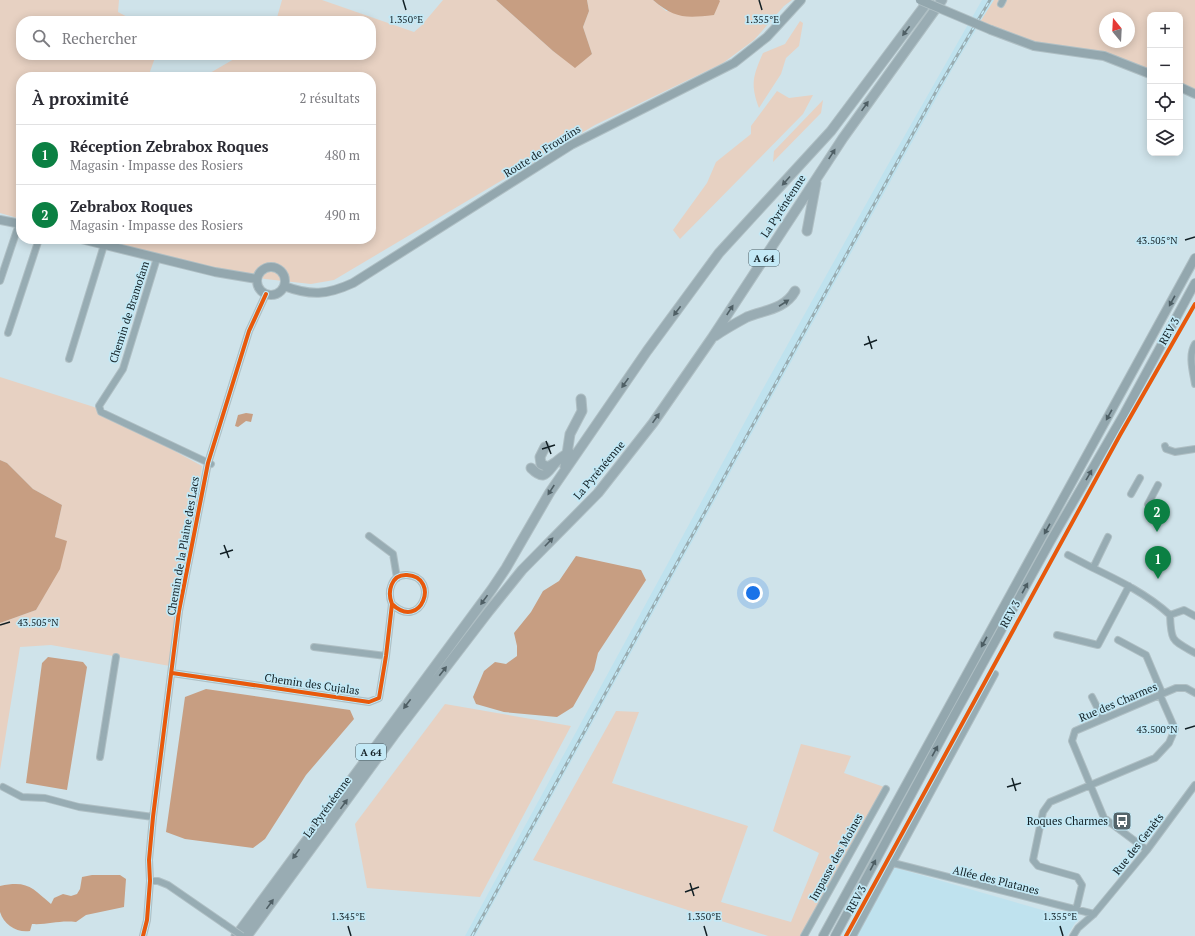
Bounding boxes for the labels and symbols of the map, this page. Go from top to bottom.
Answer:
north arrow [1099,12,1135,48]
text: 1.350°E [389,13,423,26]
text: 1.355°E [745,13,779,26]
one-way arrow [901,26,910,37]
one-way arrow [861,101,869,111]
street label: Route de Frouzins [501,122,583,180]
one-way arrow [828,149,836,159]
street label: La Pyrénéenne [757,171,809,240]
one-way arrow [781,176,790,186]
text: 43.505°N [1137,234,1178,247]
road number: A 64 [749,250,779,266]
street label: Chemin de Bramofam [106,259,152,365]
one-way arrow [1168,295,1175,307]
one-way arrow [779,299,790,306]
one-way arrow [673,305,682,316]
one-way arrow [726,305,734,315]
street label: REV 3 [1156,315,1182,347]
one-way arrow [621,378,629,388]
one-way arrow [1106,409,1113,420]
one-way arrow [652,413,660,423]
street label: La Pyrénéenne [570,437,628,502]
one-way arrow [1086,469,1093,481]
street label: Chemin de la Plaine des Lacs [164,475,202,617]
one-way arrow [547,485,555,495]
pin: 2 [1144,499,1170,532]
one-way arrow [1043,523,1050,534]
one-way arrow [545,537,554,547]
pin: 1 [1145,546,1171,579]
one-way arrow [1022,582,1029,594]
your location [743,583,763,603]
one-way arrow [480,594,488,605]
street label: REV 3 [997,598,1023,630]
text: 43.505°N [18,616,59,629]
one-way arrow [981,637,987,648]
one-way arrow [439,666,447,677]
street label: Chemin des Cujalas [264,670,361,698]
street label: Rue des Charmes [1077,679,1159,725]
one-way arrow [403,699,411,709]
text: 43.500°N [1137,723,1178,736]
road number: A 64 [356,744,386,760]
one-way arrow [932,745,939,756]
street label: La Pyrénéenne [300,773,354,840]
one-way arrow [340,799,348,809]
street label: Rue des Genêts [1110,810,1167,878]
bus stop icon: Roques Charmes [1111,810,1133,832]
street label: Impasse des Moines [806,811,866,903]
place label: Roques Charmes [1027,814,1108,828]
one-way arrow [292,848,300,859]
one-way arrow [870,859,876,871]
street label: Allée des Platanes [951,862,1041,898]
street label: REV 3 [843,883,869,915]
one-way arrow [266,899,274,910]
text: 1.345°E [331,910,365,923]
text: 1.350°E [687,910,721,923]
text: 1.355°E [1043,910,1077,923]

